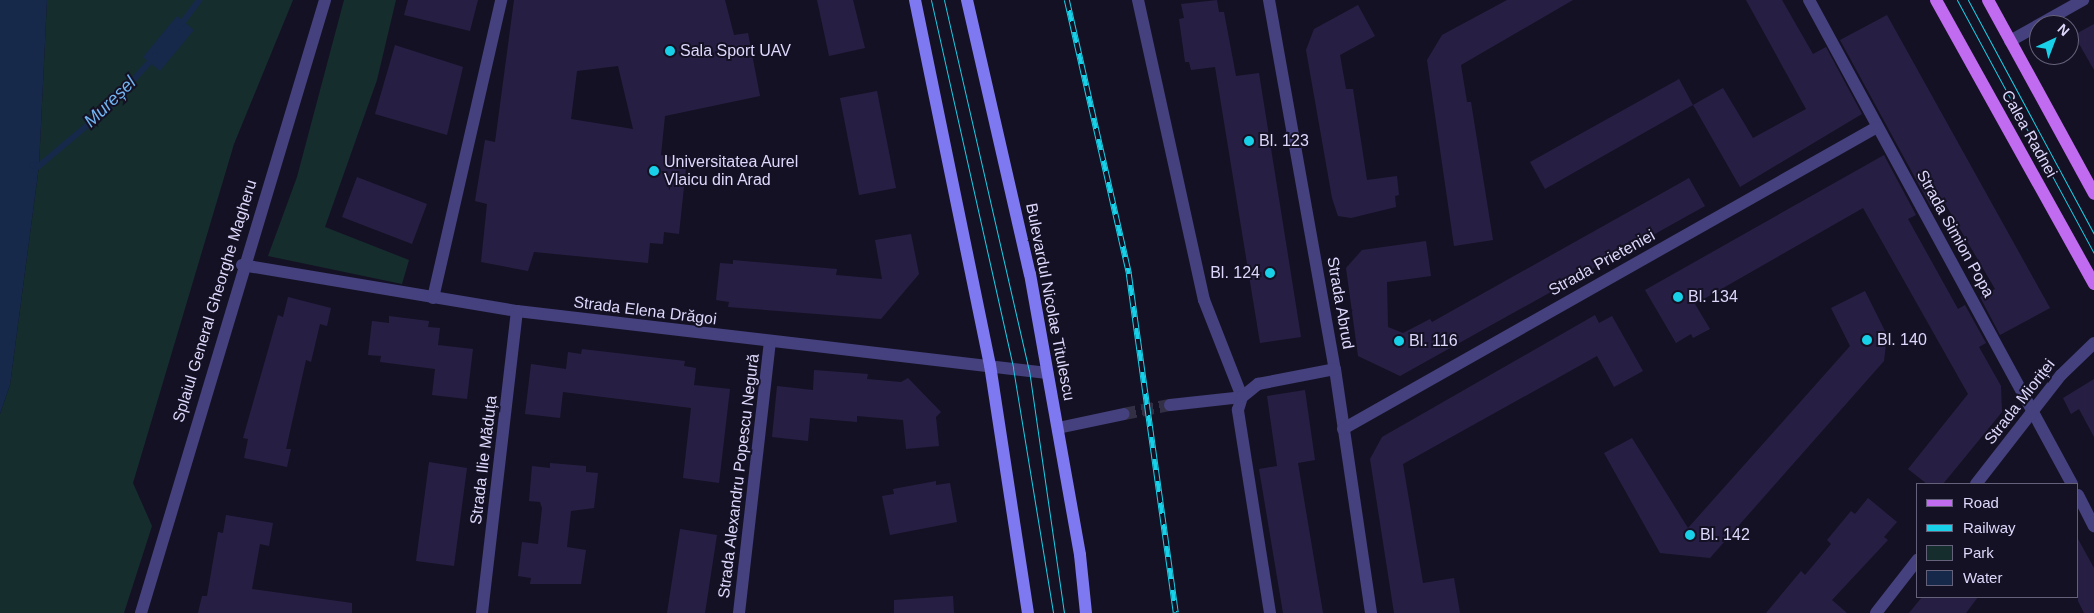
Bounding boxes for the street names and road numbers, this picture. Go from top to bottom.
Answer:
street label: Calea Radnei [1997,87,2061,181]
street label: Strada Simion Popa [1912,167,1998,301]
street label: Splaiul General Gheorghe Magheru [169,177,261,425]
street label: Bulevardul Nicolae Titulescu [1021,201,1079,403]
street label: Strada Prieteniei [1546,226,1658,300]
street label: Strada Abrud [1322,255,1358,351]
street label: Strada Elena Drăgoi [572,293,718,329]
street label: Strada Alexandru Popescu Negură [714,352,764,600]
street label: Strada Mioriței [1981,355,2059,449]
street label: Strada Ilie Măduța [467,394,501,526]

